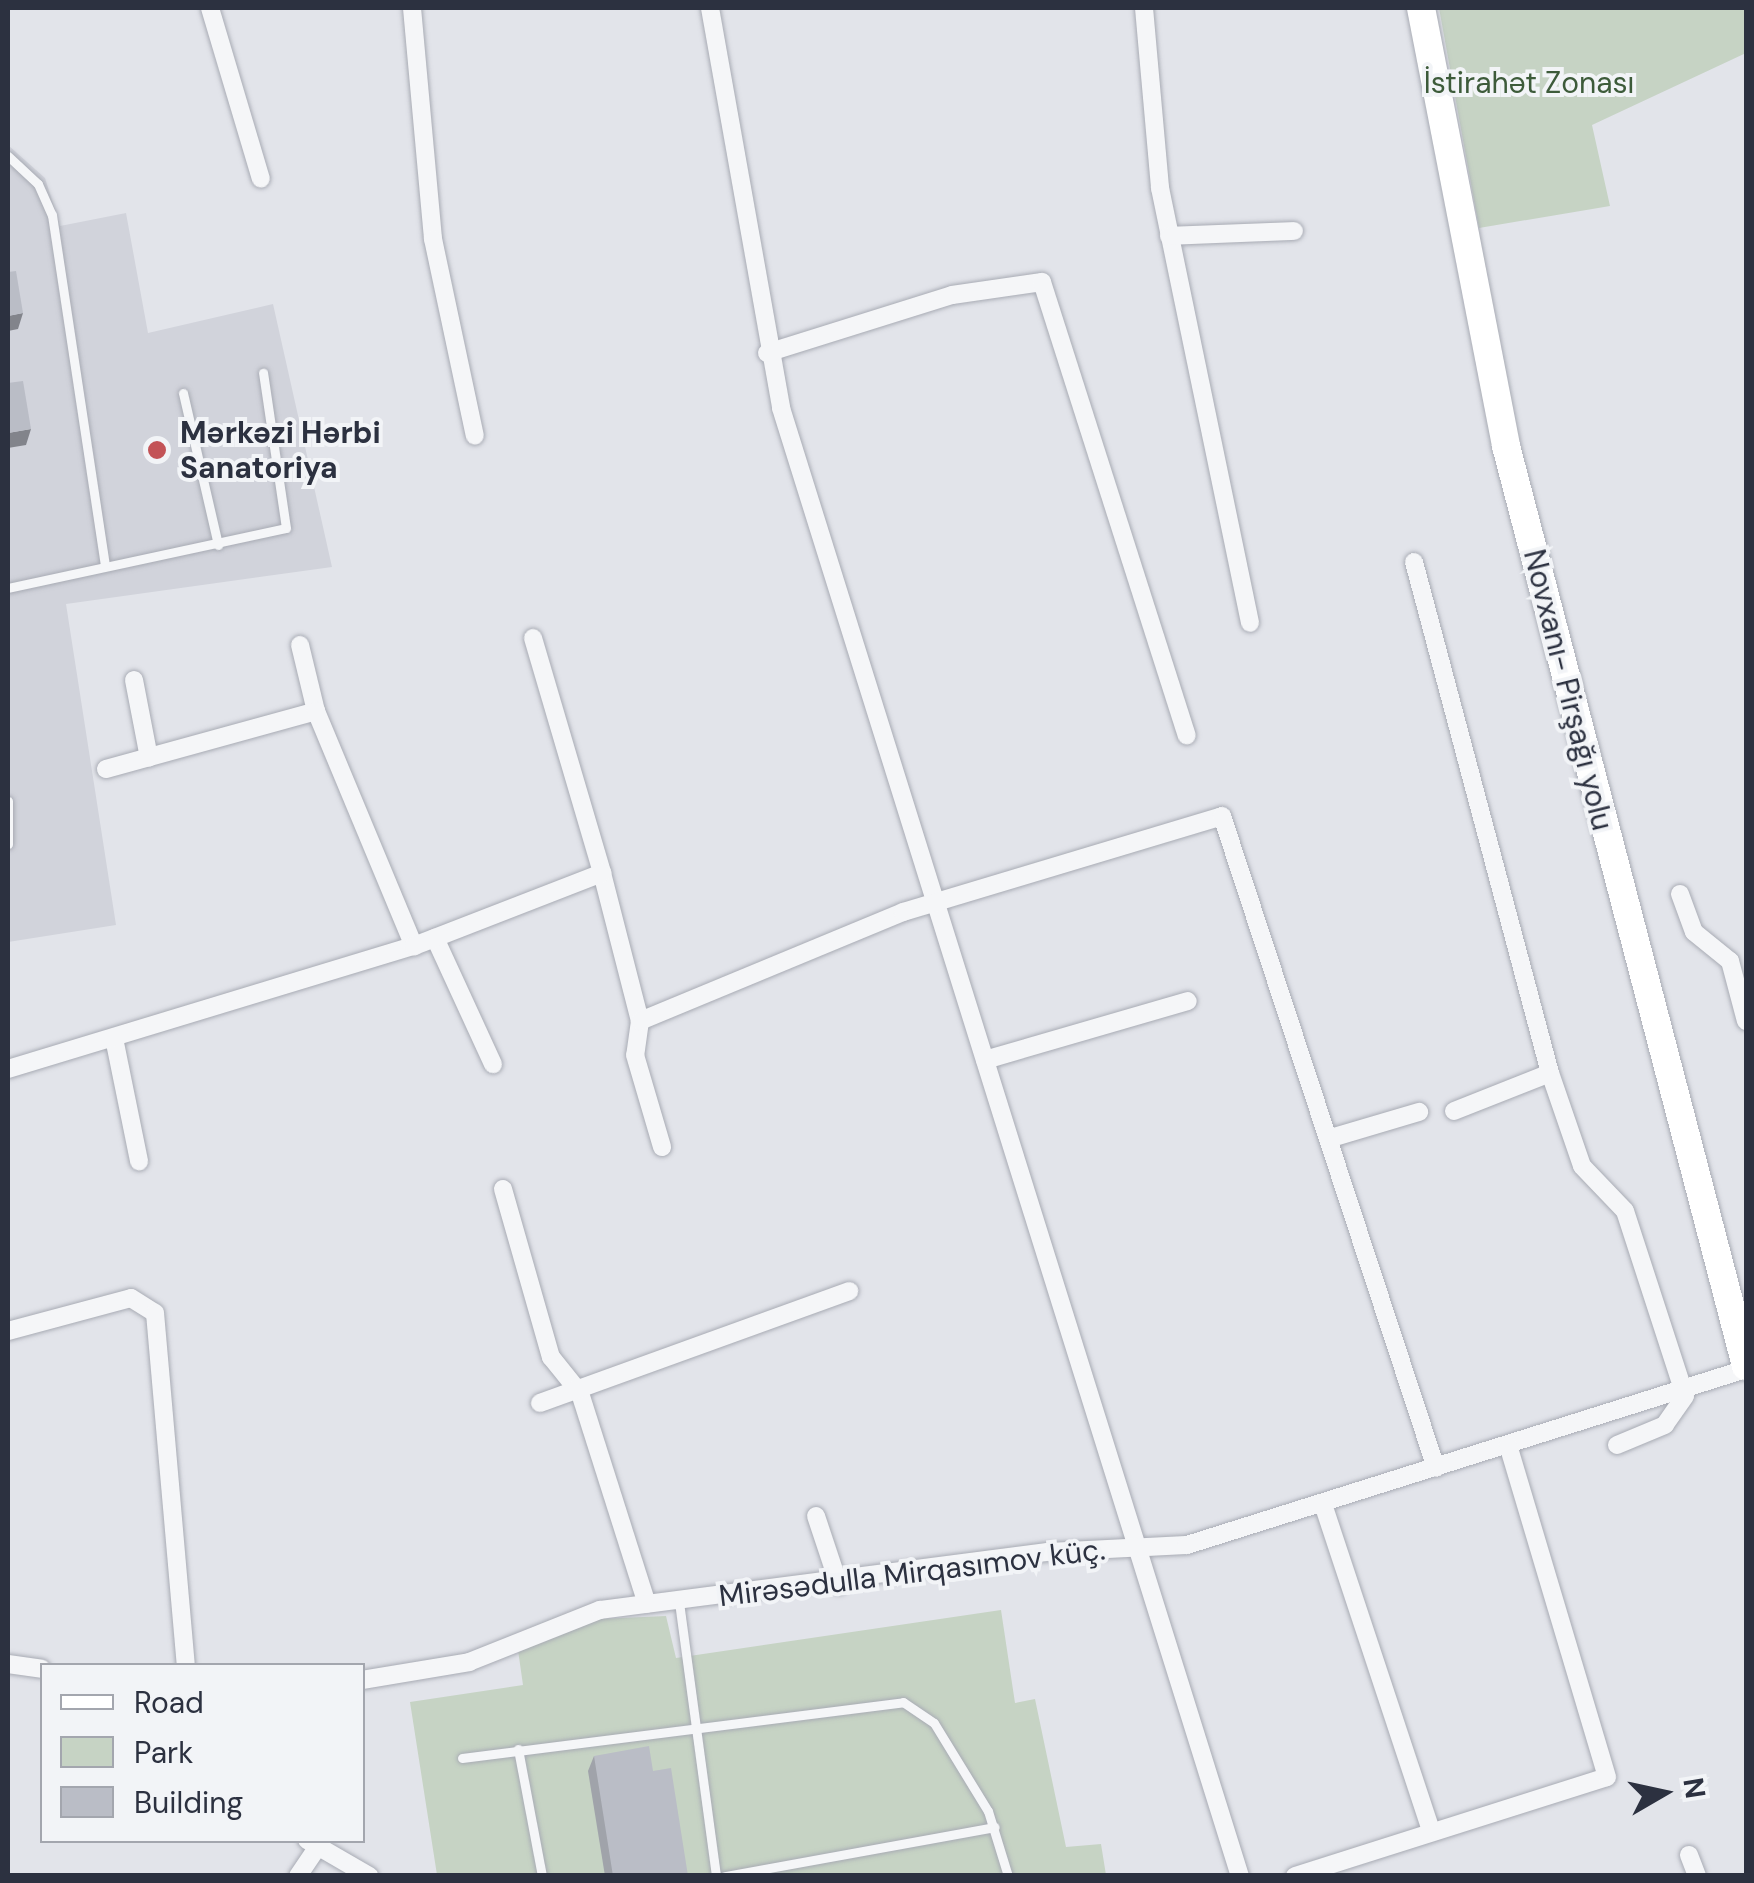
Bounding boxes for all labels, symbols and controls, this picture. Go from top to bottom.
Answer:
park label: İstirahət Zonası [1424,65,1634,101]
place label: Mərkəzi Hərbi Sanatoriya [180,415,381,486]
marker: Mərkəzi Hərbi Sanatoriya [144,437,170,463]
street label: Novxanı- Pirşağı yolu [1516,546,1620,834]
street label: Mirəsədulla Mirqasımov küç. [717,1531,1107,1615]
legend [40,1663,365,1843]
text: Road [134,1683,204,1722]
text: Park [134,1733,193,1772]
north arrow [1614,1743,1714,1843]
text: N [1674,1775,1714,1801]
text: Building [134,1783,243,1822]

